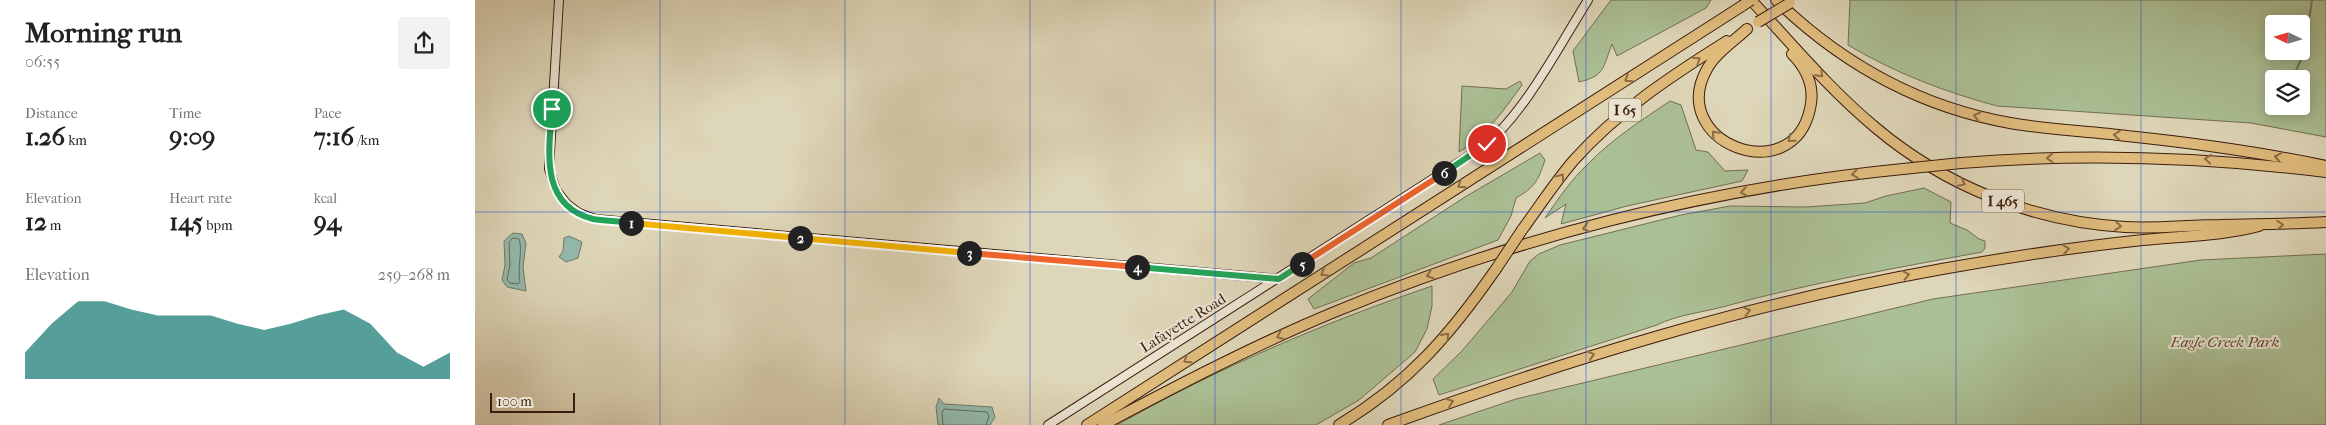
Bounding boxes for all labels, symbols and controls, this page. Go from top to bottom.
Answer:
north arrow [2265,15,2310,60]
map controls [2265,15,2310,115]
text: Morning run [25,16,182,49]
button: share [398,17,450,69]
text: 06:55 [25,52,60,71]
one-way arrow [1692,57,1701,67]
one-way arrow [1815,68,1824,77]
button: layers [2265,70,2310,115]
one-way arrow [1624,73,1633,82]
pin [531,88,573,130]
icon: arrive [538,95,566,123]
road number: I 65 [1609,98,1641,122]
text: Distance [25,105,78,122]
text: Time [169,105,201,122]
text: Pace [314,105,342,122]
one-way arrow [1972,111,1981,122]
text: 1.26 [25,122,65,151]
text: 9:09 [169,122,215,151]
text: 7:16 [314,122,354,151]
pin [1466,123,1508,165]
icon: check [1473,130,1501,158]
one-way arrow [1712,130,1721,139]
one-way arrow [2113,130,2121,141]
text: km [65,132,87,149]
text: /km [354,132,379,149]
one-way arrow [1787,134,1796,143]
one-way arrow [2045,152,2053,163]
one-way arrow [2274,152,2282,163]
one-way arrow [2204,154,2212,165]
pin: 6 [1431,160,1457,186]
text: 6 [1441,165,1448,182]
one-way arrow [1850,168,1858,179]
one-way arrow [1555,173,1564,183]
one-way arrow [1957,177,1966,188]
one-way arrow [1457,179,1466,189]
one-way arrow [1740,186,1749,196]
text: Elevation [25,190,82,207]
text: Heart rate [169,190,232,207]
text: kcal [314,190,337,207]
road number: I 465 [1982,190,2024,212]
text: 12 [25,207,47,236]
text: 145 [169,207,203,236]
text: 94 [314,207,341,236]
pin: 1 [619,210,643,236]
text: 1 [629,215,634,232]
text: m [47,217,61,234]
text: bpm [203,217,233,234]
one-way arrow [2276,219,2284,230]
one-way arrow [2114,220,2122,231]
one-way arrow [1582,222,1590,232]
pin: 2 [787,226,813,250]
text: 2 [797,230,804,247]
pin: 3 [957,240,981,266]
text: 3 [967,245,972,262]
one-way arrow [2062,245,2071,255]
pin: 5 [1289,252,1315,276]
pin: 4 [1125,254,1149,280]
text: 5 [1299,256,1306,273]
text: 4 [1133,259,1142,276]
text: Elevation [25,265,90,284]
text: 259–268 m [378,265,450,284]
one-way arrow [1321,267,1330,276]
one-way arrow [1427,269,1435,279]
one-way arrow [1902,271,1910,281]
street label: Lafayette Road [1137,289,1230,356]
one-way arrow [1743,306,1752,317]
one-way arrow [1276,329,1285,340]
one-way arrow [1441,333,1449,342]
park label: Eagle Creek Park [2170,333,2280,351]
one-way arrow [1586,350,1595,360]
one-way arrow [1183,354,1193,363]
scale bar [490,390,575,413]
text: 100 m [497,393,532,410]
one-way arrow [1445,398,1454,408]

